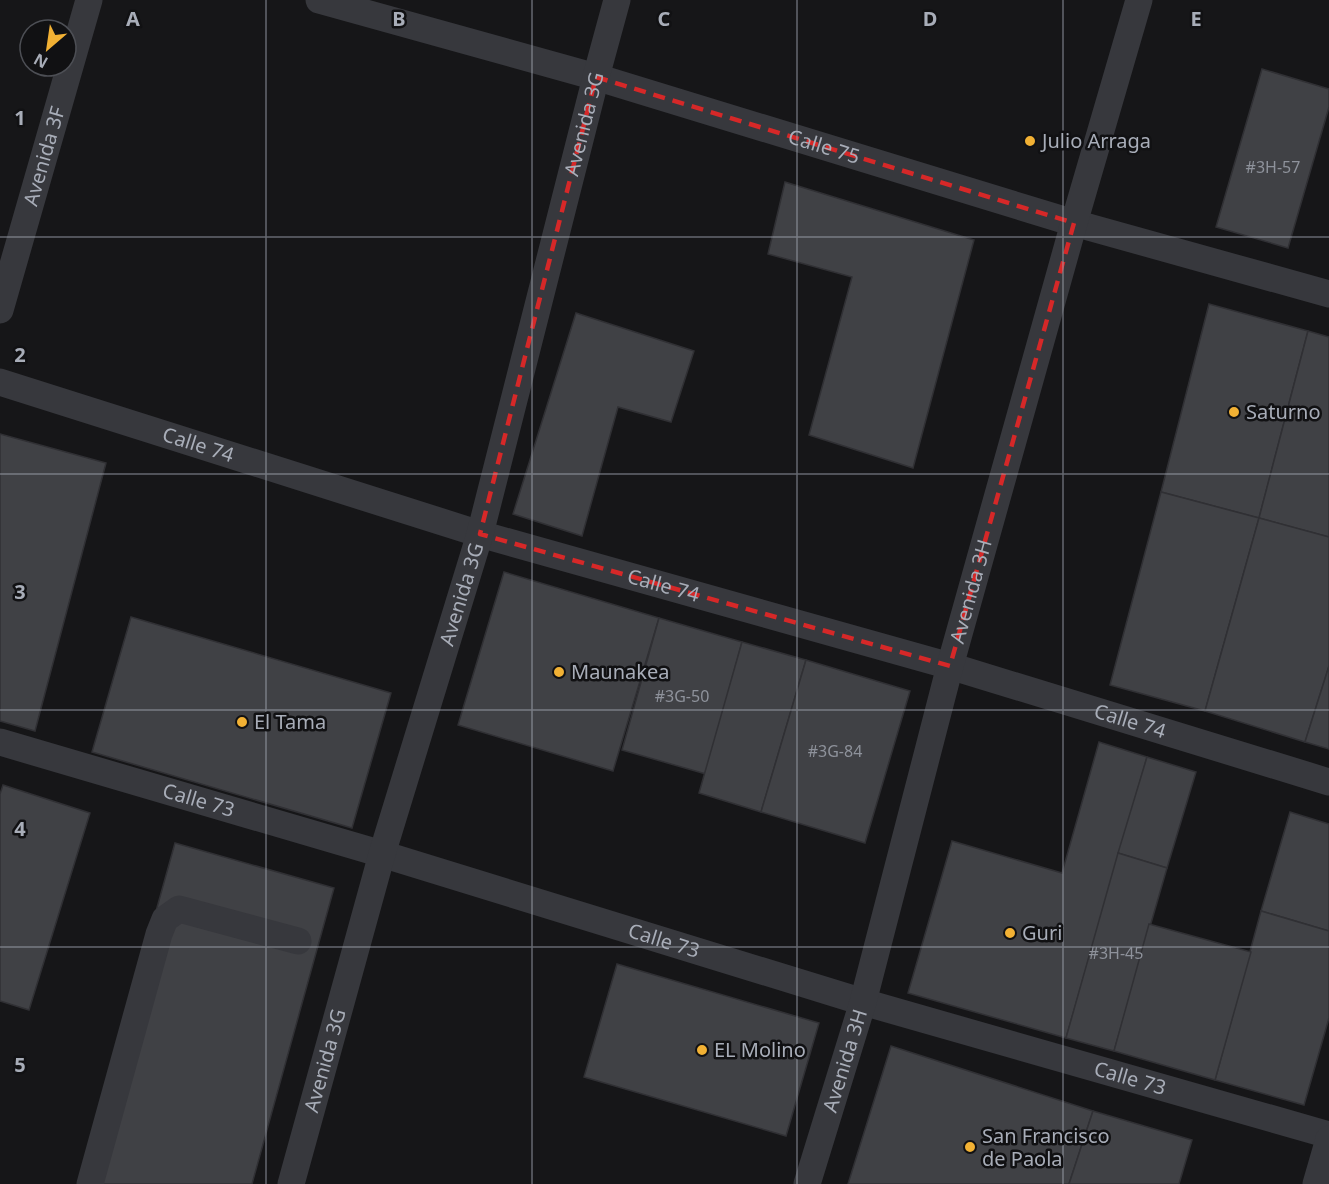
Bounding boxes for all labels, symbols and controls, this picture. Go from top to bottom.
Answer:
text: A [126,5,140,32]
text: B [392,5,406,32]
text: C [658,5,671,32]
text: D [923,5,937,32]
text: E [1190,5,1202,32]
north arrow [18,18,78,78]
text: N [30,48,52,74]
street label: Avenida 3G [557,69,610,179]
street label: Avenida 3F [17,103,71,209]
text: 1 [14,104,26,131]
street label: Calle 75 [785,123,863,170]
place label: Julio Arraga [1040,127,1151,154]
marker: Julio Arraga [1023,134,1037,148]
house number: #3H-57 [1246,156,1300,178]
text: 2 [14,341,26,368]
place label: Saturno [1246,398,1321,425]
marker: Saturno [1227,405,1241,419]
street label: Calle 74 [159,420,238,468]
street label: Avenida 3H [943,536,998,646]
street label: Avenida 3G [433,539,490,649]
street label: Calle 74 [624,562,703,608]
text: 3 [14,578,26,605]
place label: Maunakea [571,658,669,685]
marker: Maunakea [552,665,566,679]
house number: #3G-50 [655,685,709,707]
street label: Calle 74 [1091,697,1170,744]
place label: El Tama [254,708,326,735]
marker: El Tama [235,715,249,729]
house number: #3G-84 [808,740,862,762]
street label: Calle 73 [160,776,238,823]
text: 4 [14,815,26,842]
street label: Calle 73 [625,917,703,964]
place label: Guri [1022,919,1062,946]
marker: Guri [1003,926,1017,940]
house number: #3H-45 [1089,942,1143,964]
street label: Avenida 3G [297,1006,352,1115]
street label: Avenida 3H [816,1006,873,1116]
place label: EL Molino [714,1036,806,1063]
marker: EL Molino [695,1043,709,1057]
text: 5 [14,1051,26,1078]
street label: Calle 73 [1091,1055,1169,1101]
place label: San Francisco de Paola [982,1122,1110,1172]
marker: San Francisco de Paola [963,1140,977,1154]

